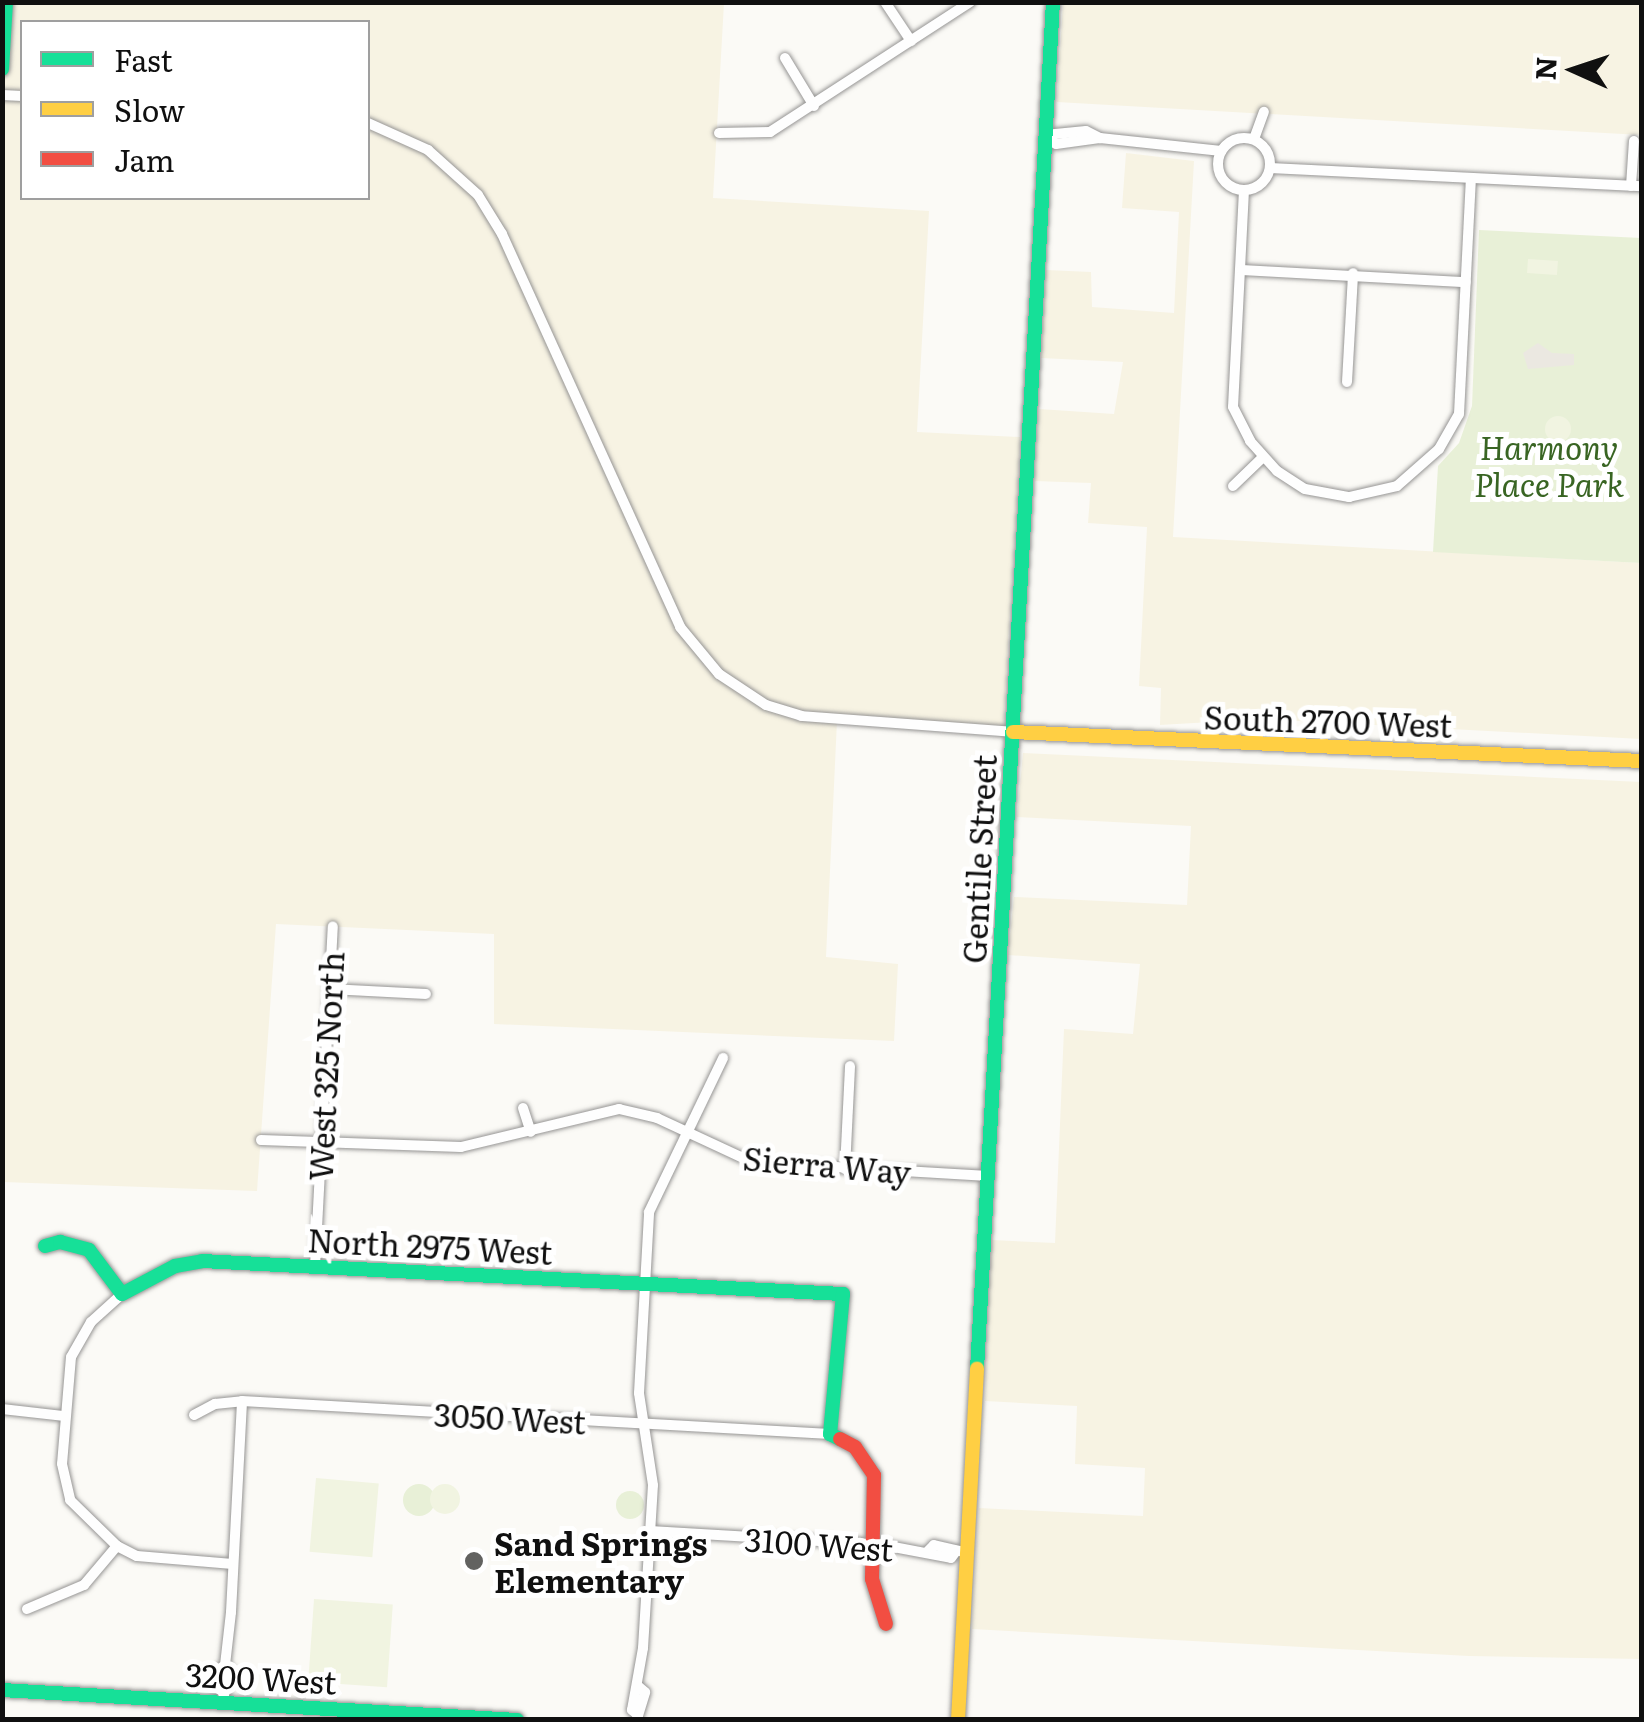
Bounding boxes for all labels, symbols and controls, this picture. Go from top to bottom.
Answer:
legend [20,20,370,200]
north arrow [1524,20,1624,120]
text: Fast [114,37,173,81]
text: N [1522,56,1566,81]
text: Slow [114,87,185,131]
text: Jam [114,137,174,181]
park label: Harmony Place Park [1474,428,1624,503]
street label: South 2700 West [1203,696,1453,744]
street label: Gentile Street [953,754,1003,964]
street label: West 325 North [300,950,350,1182]
street label: Sierra Way [741,1138,913,1190]
street label: North 2975 West [307,1219,553,1271]
street label: 3050 West [433,1394,587,1440]
street label: 3100 West [743,1519,895,1567]
place label: Sand Springs Elementary [494,1524,708,1599]
marker: Sand Springs Elementary [463,1550,485,1572]
street label: 3200 West [184,1654,338,1700]

